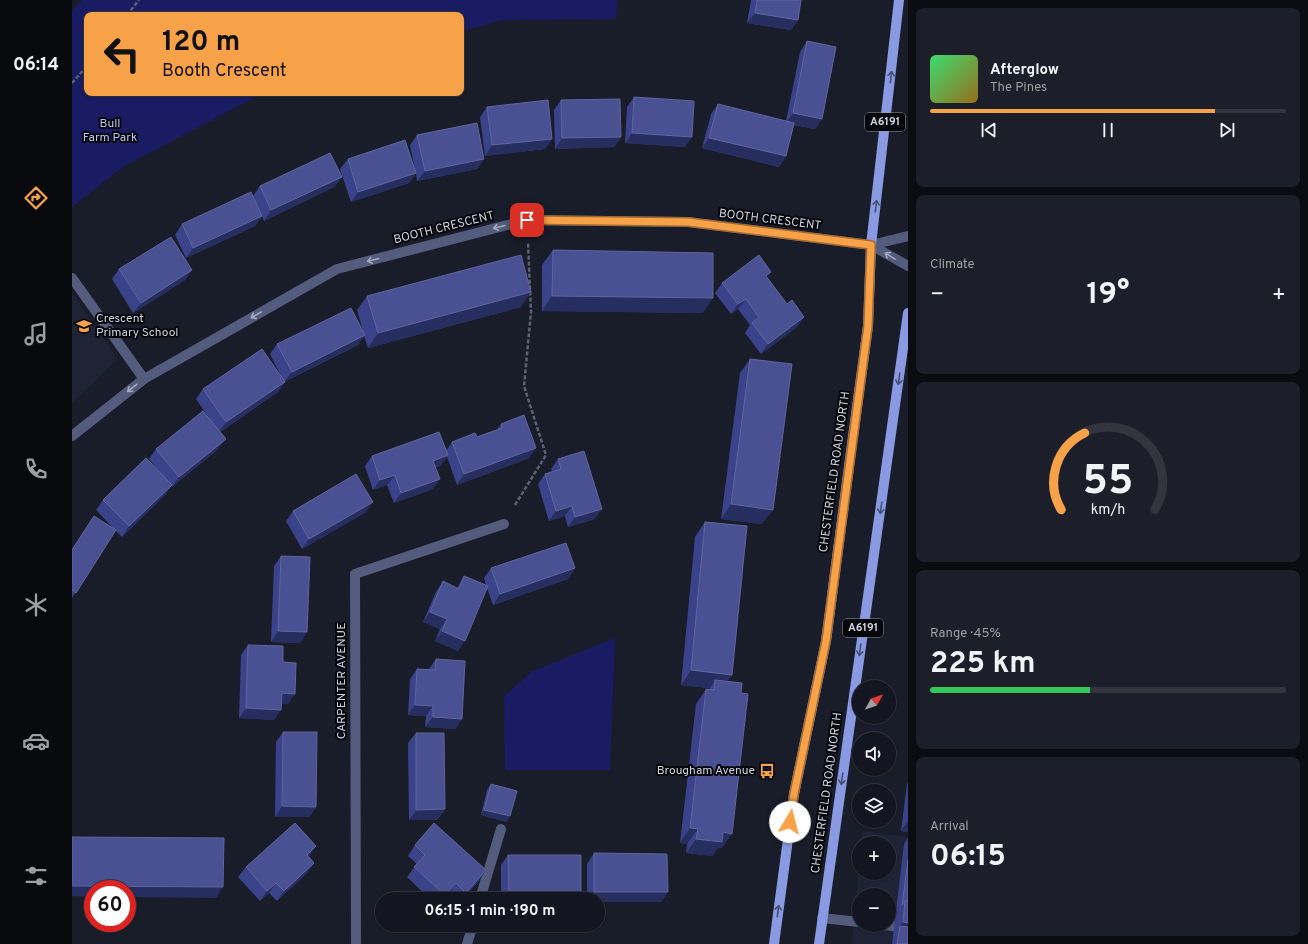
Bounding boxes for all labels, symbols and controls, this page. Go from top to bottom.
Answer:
text: 120 m [162,25,240,61]
icon: left [96,28,148,80]
text: 06:14 [13,54,59,77]
text: Booth Crescent [162,60,287,83]
text: Afterglow [990,61,1059,80]
one-way arrow [887,71,894,84]
text: The Pines [990,80,1047,96]
road number: A6191 [865,113,905,131]
park label: Bull Farm Park [83,116,137,146]
icon: previous [978,119,1000,141]
icon: pause [1097,119,1119,141]
icon: next [1216,119,1238,141]
icon: directions [22,184,50,212]
one-way arrow [872,200,880,213]
pin [510,203,544,237]
street label: BOOTH CRESCENT [718,206,822,234]
street label: BOOTH CRESCENT [392,208,496,248]
icon: arrive [516,209,538,231]
one-way arrow [492,224,505,232]
one-way arrow [884,251,896,259]
one-way arrow [367,256,380,264]
text: Climate [930,257,975,273]
text: 19° [1087,277,1129,314]
text: − [930,282,944,309]
text: + [1272,282,1286,309]
place label: Crescent Primary School [96,311,179,341]
one-way arrow [250,311,262,319]
school or university icon: Crescent Primary School [75,317,93,335]
icon: music [22,320,50,348]
one-way arrow [895,372,903,385]
one-way arrow [127,384,138,392]
street label: CHESTERFIELD ROAD NORTH [816,391,854,553]
icon: phone [22,455,50,483]
text: 55 [1083,456,1133,509]
one-way arrow [877,501,885,514]
text: km/h [1091,501,1125,519]
icon: climate [22,591,50,619]
road number: A6191 [843,619,883,637]
street label: CARPENTER AVENUE [334,623,350,739]
text: Range · 45% [930,626,1001,642]
one-way arrow [856,643,864,656]
text: 225 km [930,646,1036,683]
north arrow [852,680,896,724]
map controls [852,680,896,932]
street label: CHESTERFIELD ROAD NORTH [808,712,846,874]
icon: car [22,727,50,755]
button: sound [852,732,896,776]
bus stop icon: Brougham Avenue [758,762,776,780]
place label: Brougham Avenue [657,763,755,779]
one-way arrow [838,772,846,785]
button: layers [852,784,896,828]
position arrow [769,801,811,843]
text: Arrival [930,819,969,835]
button: + [852,836,896,880]
text: 06:15 [930,839,1006,876]
icon: filters [22,862,50,890]
speed limit sign: 60 [84,880,136,932]
button: − [852,888,896,932]
text: 06:15 · 1 min · 190 m [425,902,555,921]
one-way arrow [775,905,782,918]

